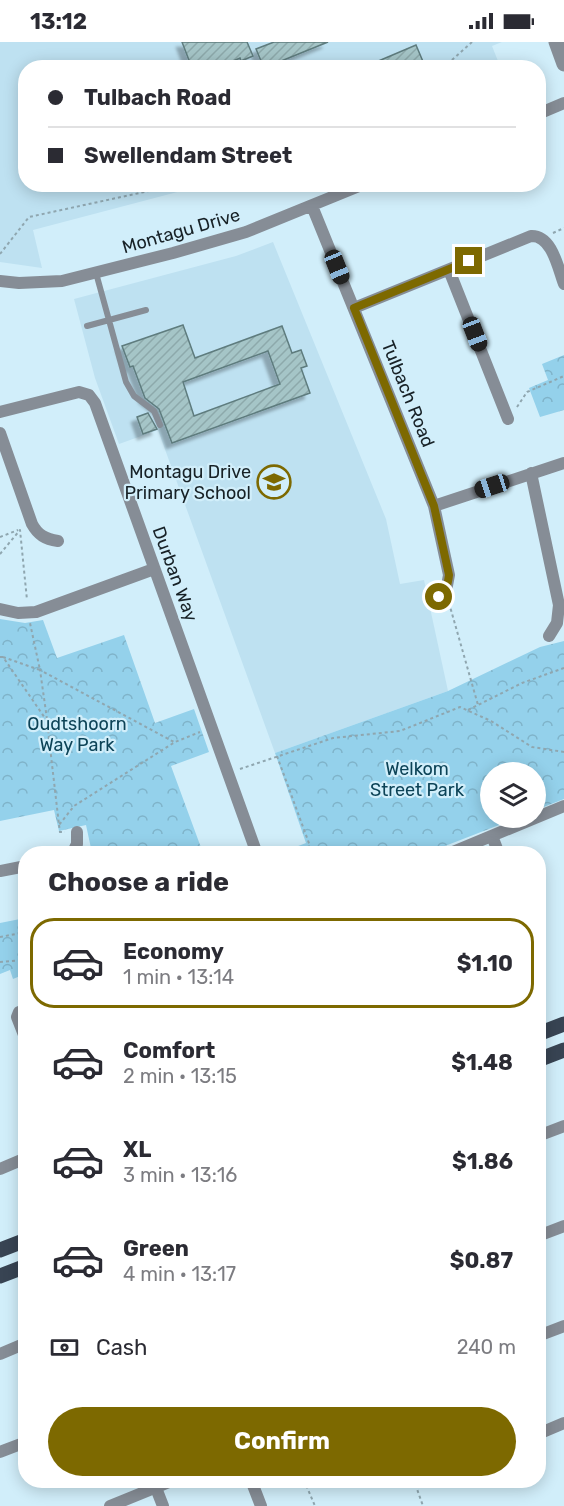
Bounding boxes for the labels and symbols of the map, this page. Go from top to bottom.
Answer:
street label: Montagu Drive [119,204,243,258]
car [322,247,352,287]
route end [455,247,482,274]
car [460,314,490,354]
street label: Tulbach Road [377,338,439,450]
place label: Montagu Drive Primary School [124,461,251,504]
school or university icon: Montagu Drive Primary School [256,464,292,500]
car [472,472,512,500]
street label: Durban Way [148,524,202,625]
route start [425,583,452,610]
park label: Oudtshoorn Way Park [27,713,127,756]
park label: Welkom Street Park [370,758,465,801]

